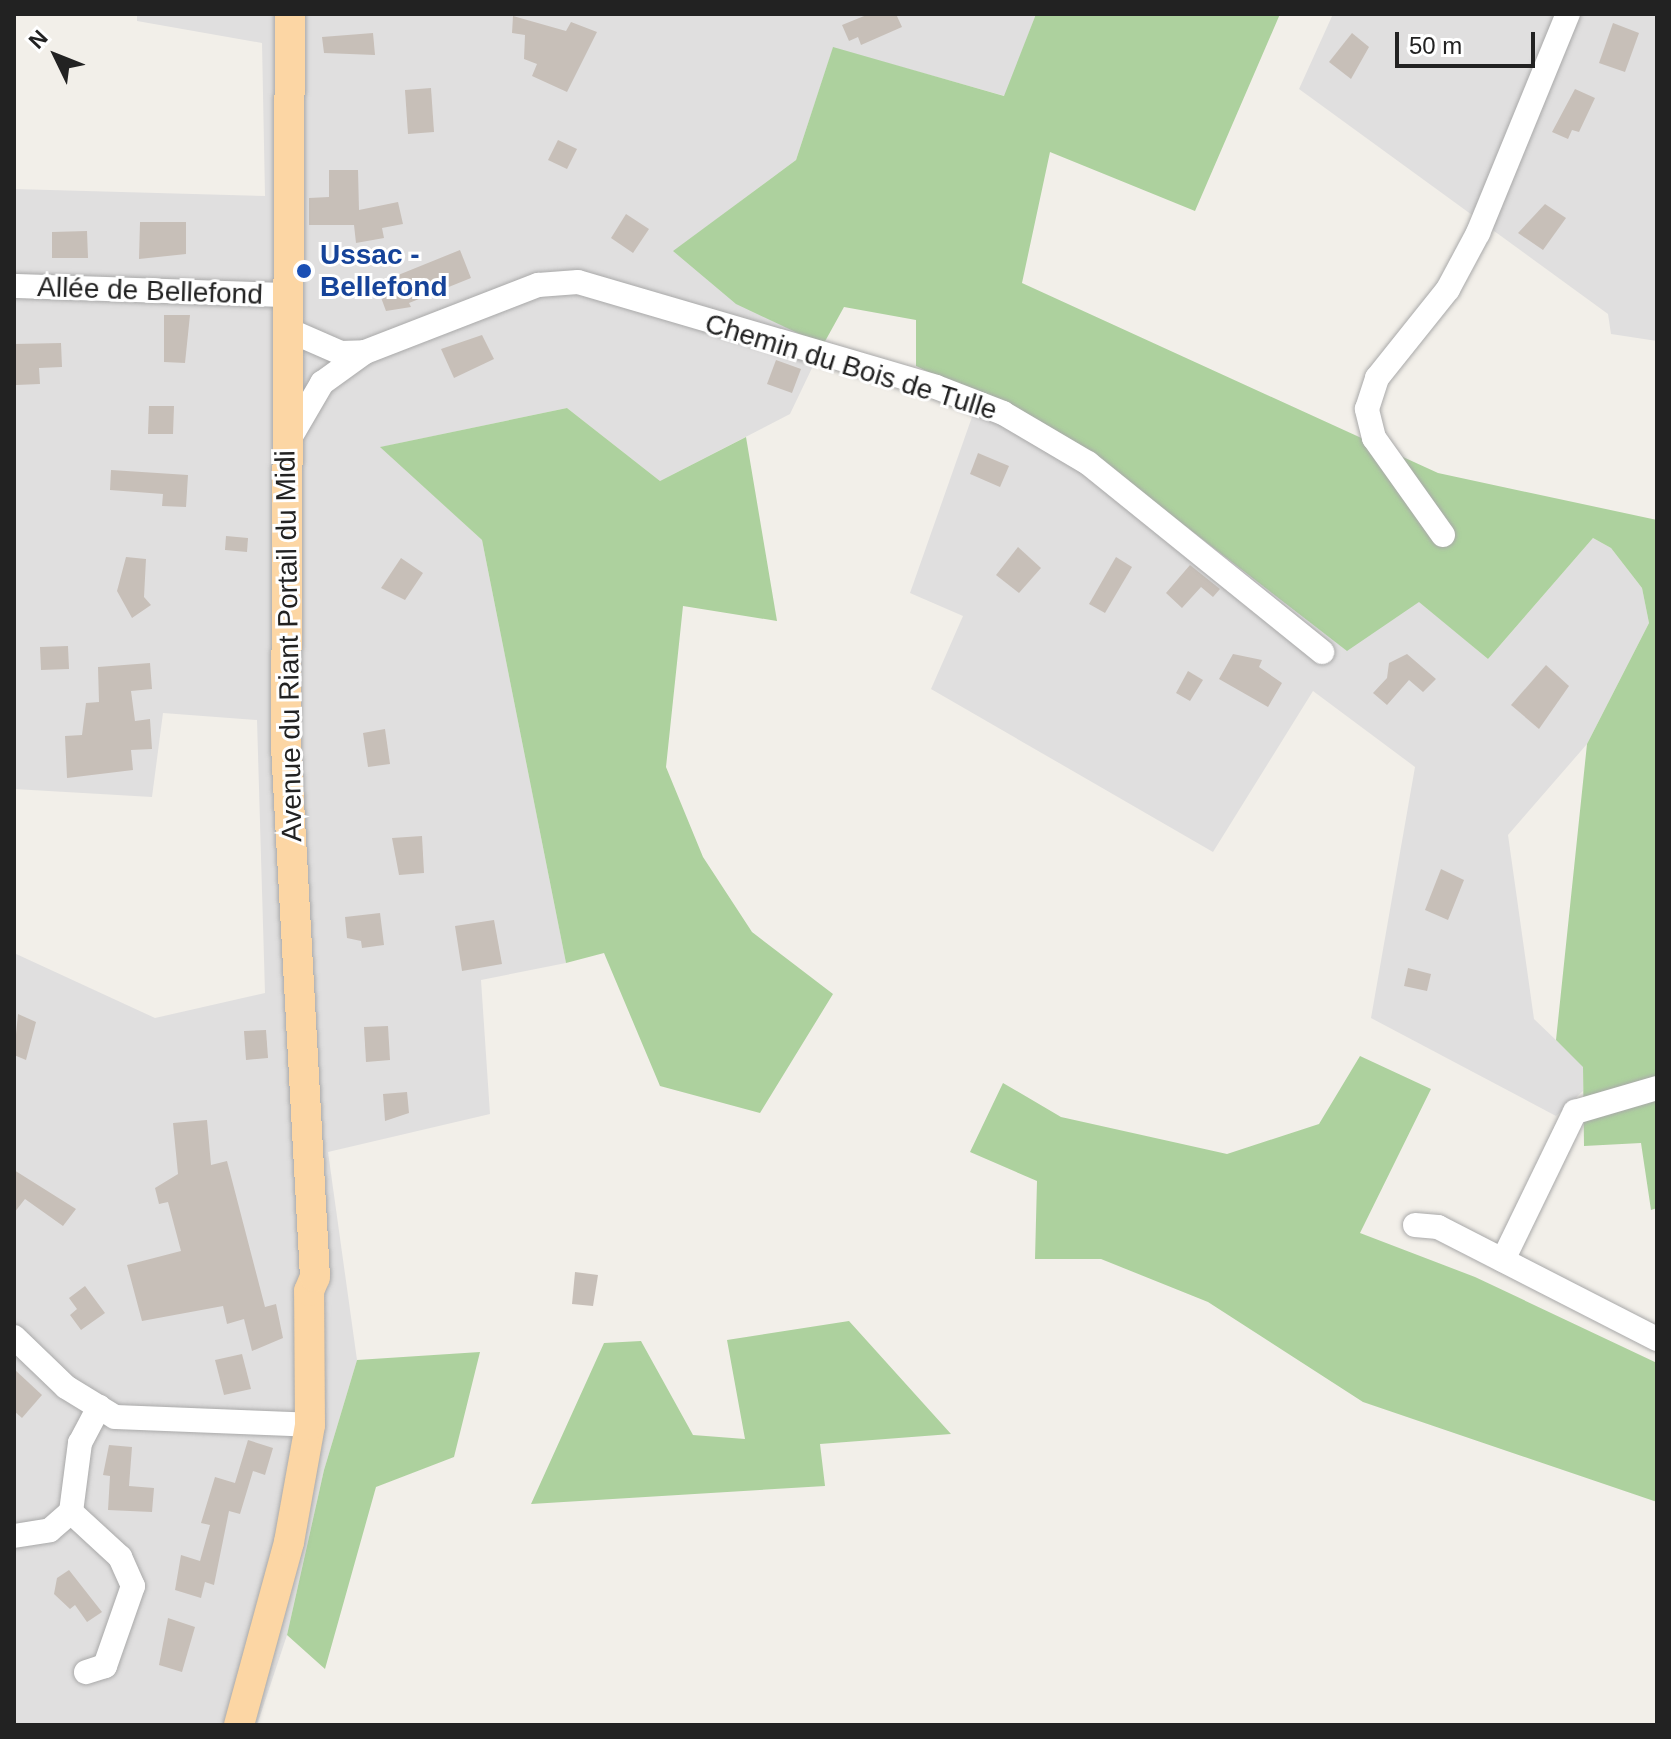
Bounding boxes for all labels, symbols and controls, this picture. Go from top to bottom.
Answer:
north arrow [16,16,96,96]
scale bar [1399,16,1539,66]
text: N [24,25,53,54]
text: 50 m [1409,32,1462,59]
place label: Ussac - Bellefond [320,238,448,304]
marker: Ussac - Bellefond [295,262,313,280]
street label: Allée de Bellefond [37,270,263,312]
street label: Chemin du Bois de Tulle [701,306,1001,428]
street label: Avenue du Riant Portail du Midi [269,450,309,842]

